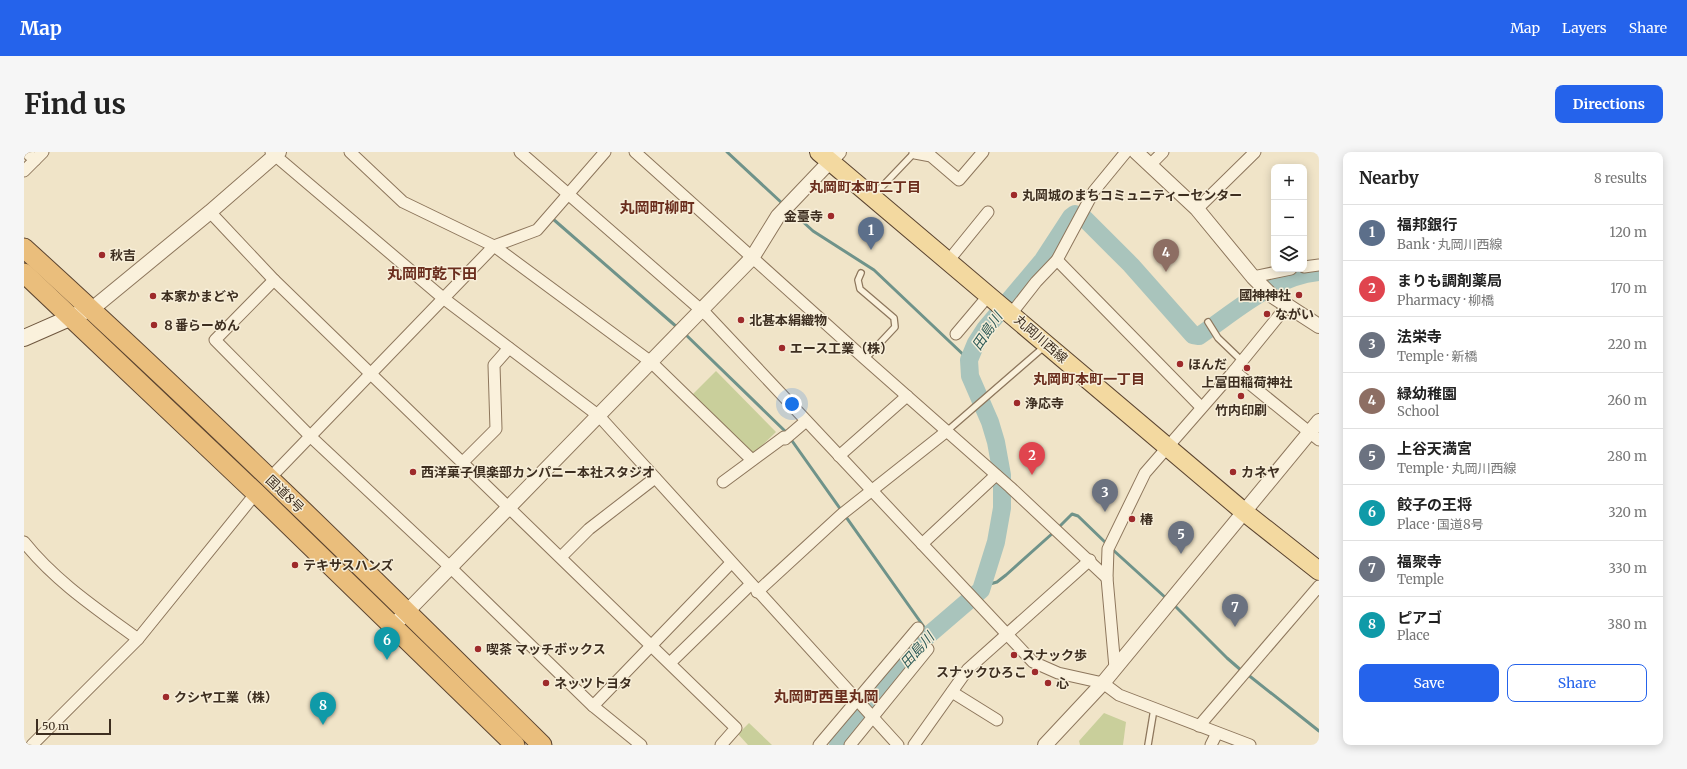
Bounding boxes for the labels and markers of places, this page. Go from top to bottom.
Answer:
place label: 丸岡城のまちコミュニティーセンター [1022,187,1242,204]
marker: 丸岡城のまちコミュニティーセンター [1009,190,1019,200]
place label: 金臺寺 [784,208,823,225]
marker: 金臺寺 [826,211,836,221]
pin: 1 [858,217,884,250]
pin: 4 [1153,239,1179,272]
place label: 秋吉 [110,247,136,264]
marker: 秋吉 [97,250,107,260]
place label: 國神神社 [1239,287,1291,304]
place label: 本家かまどや [161,288,239,305]
marker: 國神神社 [1294,290,1304,300]
marker: 本家かまどや [148,291,158,301]
place label: ながい [1275,306,1314,323]
marker: ながい [1262,309,1272,319]
place label: 北甚本絹織物 [749,312,827,329]
marker: 北甚本絹織物 [736,315,746,325]
place label: ８番らーめん [162,317,240,334]
marker: ８番らーめん [149,320,159,330]
place label: エース工業（株） [790,340,893,357]
marker: エース工業（株） [777,343,787,353]
place label: ほんだ [1188,356,1227,373]
marker: ほんだ [1175,359,1185,369]
marker: 上富田稲荷神社 [1242,363,1252,373]
place label: 上富田稲荷神社 [1201,374,1293,391]
marker: 竹内印刷 [1236,391,1246,401]
place label: 浄応寺 [1025,395,1064,412]
marker: 浄応寺 [1012,398,1022,408]
place label: 竹内印刷 [1215,402,1267,419]
pin: 2 [1019,442,1045,475]
place label: 西洋菓子倶楽部カンパニー本社スタジオ [421,464,655,481]
place label: カネヤ [1241,464,1280,481]
marker: 西洋菓子倶楽部カンパニー本社スタジオ [408,467,418,477]
marker: カネヤ [1228,467,1238,477]
pin: 3 [1092,479,1118,512]
place label: 椿 [1140,511,1153,528]
marker: 椿 [1127,514,1137,524]
pin: 5 [1168,521,1194,554]
place label: テキサスハンズ [303,557,393,574]
marker: テキサスハンズ [290,560,300,570]
pin: 7 [1222,594,1248,627]
pin: 6 [374,627,400,660]
place label: 喫茶 マッチボックス [486,641,606,658]
marker: 喫茶 マッチボックス [473,644,483,654]
place label: スナック歩 [1022,647,1087,664]
marker: スナック歩 [1009,650,1019,660]
place label: スナックひろこ [936,664,1027,681]
marker: スナックひろこ [1030,667,1040,677]
place label: ネッツトヨタ [554,675,632,692]
place label: 心 [1056,675,1069,692]
marker: ネッツトヨタ [541,678,551,688]
marker: 心 [1043,678,1053,688]
place label: クシヤ工業（株） [174,689,278,706]
marker: クシヤ工業（株） [161,692,171,702]
pin: 8 [310,692,336,725]

